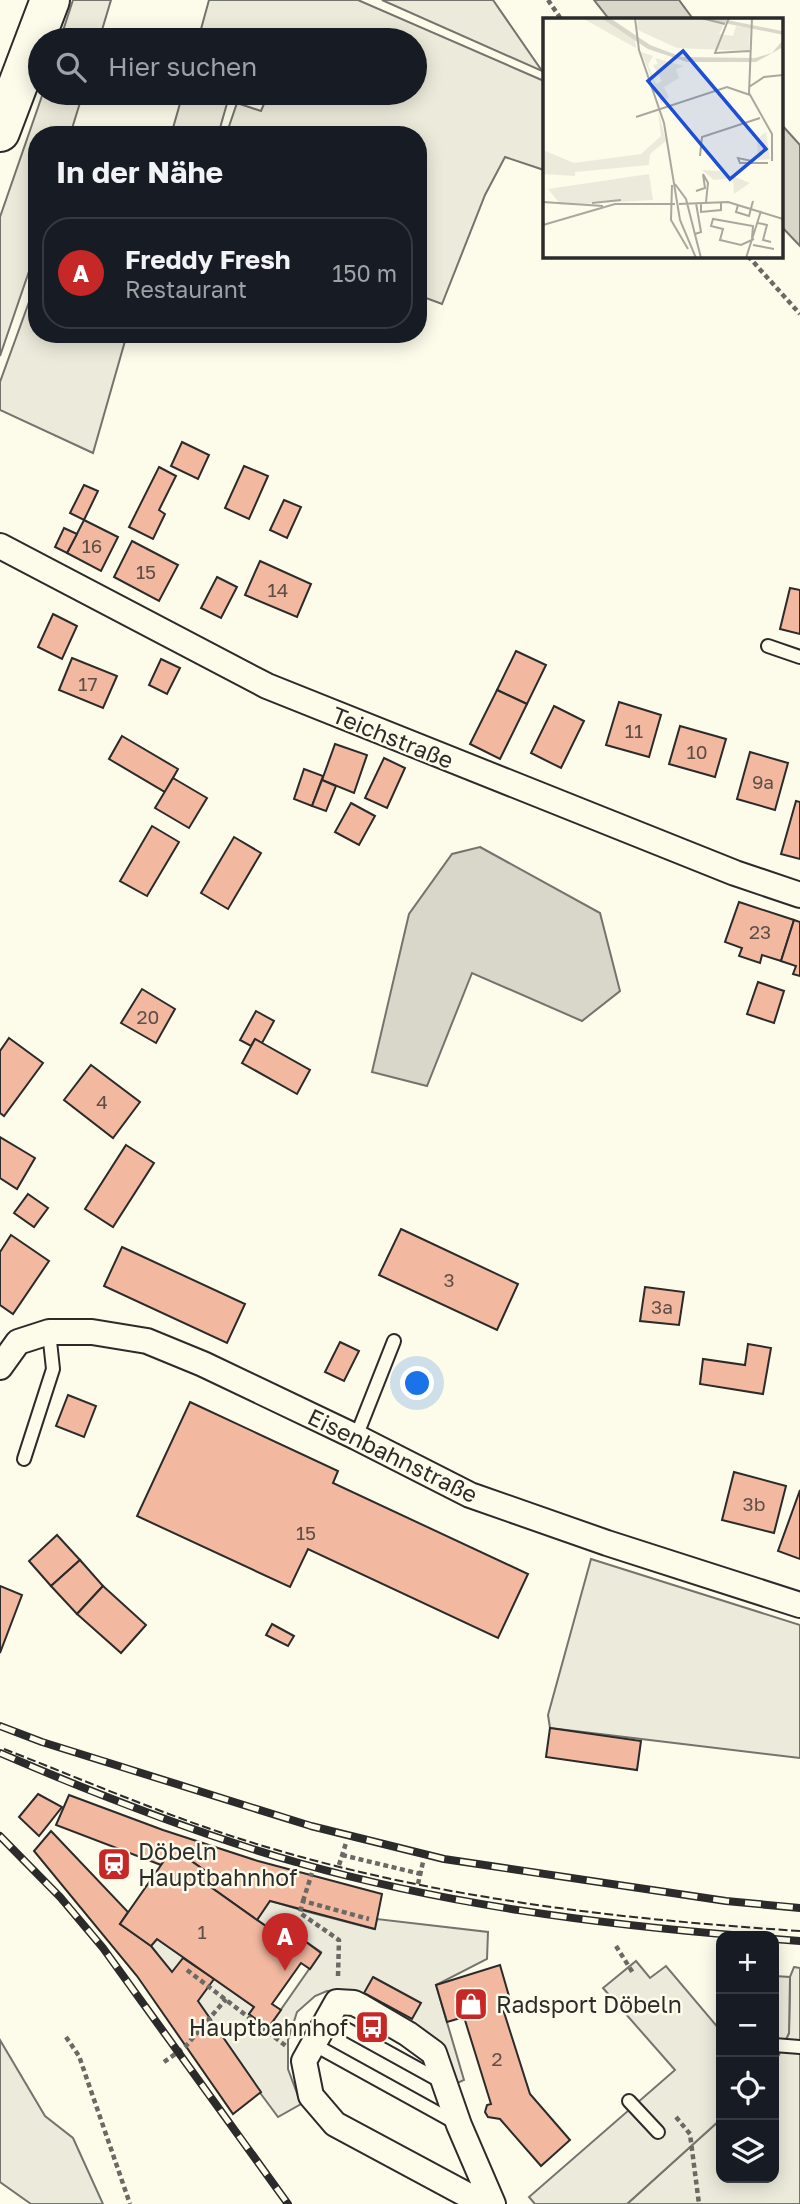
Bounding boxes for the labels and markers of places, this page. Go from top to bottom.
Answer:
place label: Döbeln Hauptbahnhof [138,1837,297,1891]
station icon: Döbeln Hauptbahnhof [95,1845,133,1883]
pin: A [262,1913,308,1971]
shop icon: Radsport Döbeln [452,1985,490,2023]
place label: Radsport Döbeln [496,1990,682,2018]
bus stop icon: Hauptbahnhof [353,2008,391,2046]
place label: Hauptbahnhof [189,2013,348,2041]

